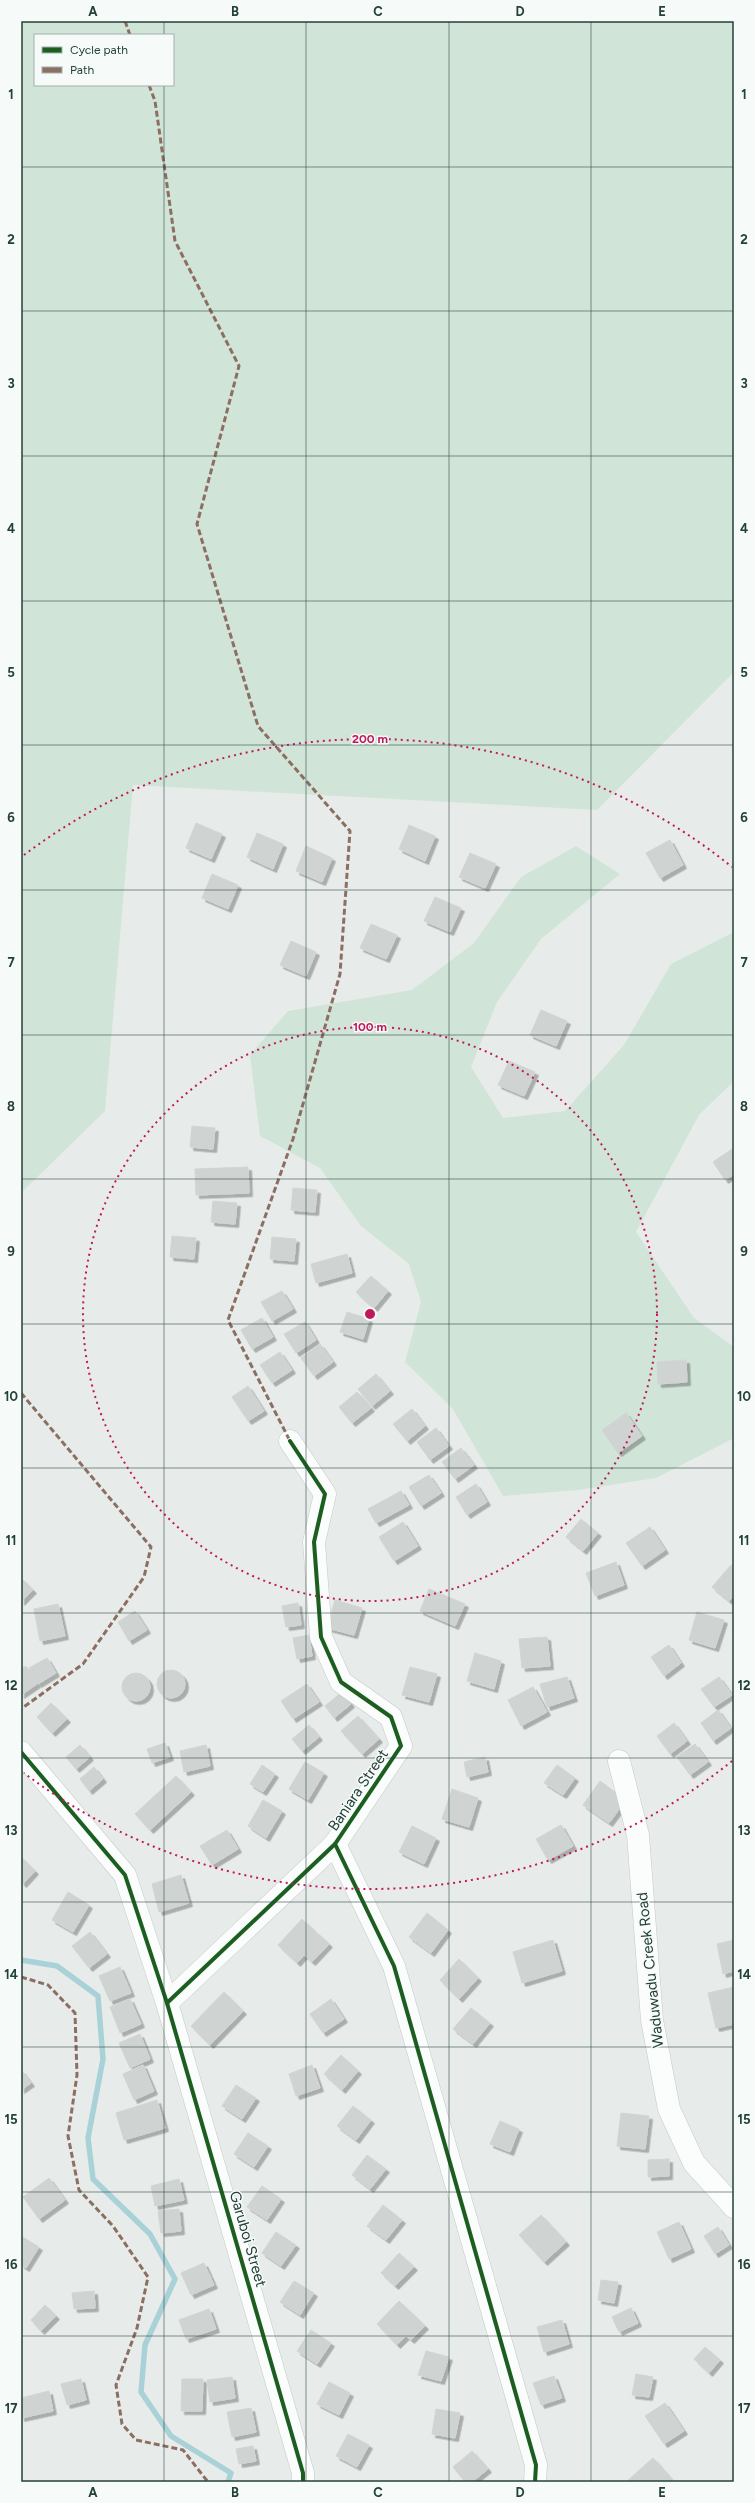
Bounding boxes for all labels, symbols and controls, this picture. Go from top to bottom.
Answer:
text: A [88,4,98,19]
text: B [231,4,239,19]
text: C [373,4,383,19]
text: D [515,4,525,19]
text: E [658,4,666,19]
legend [34,34,174,86]
text: Cycle path [70,43,128,57]
text: Path [70,63,94,77]
text: 1 [8,87,14,102]
text: 1 [741,87,747,102]
text: 2 [7,232,15,247]
text: 2 [740,232,748,247]
text: 3 [7,376,15,391]
text: 3 [740,376,748,391]
text: 4 [7,521,15,536]
text: 4 [740,521,748,536]
text: 5 [7,665,15,680]
text: 5 [740,665,748,680]
text: 200 m [352,732,388,746]
text: 6 [7,810,15,825]
text: 6 [740,810,748,825]
text: 7 [7,955,15,970]
text: 7 [740,955,748,970]
text: 100 m [353,1020,387,1034]
text: 8 [7,1099,15,1114]
text: 8 [740,1099,748,1114]
text: 9 [7,1244,15,1259]
text: 9 [740,1244,748,1259]
centre of rings [363,1307,377,1321]
text: 10 [4,1389,18,1404]
text: 10 [737,1389,751,1404]
text: 11 [6,1533,16,1548]
text: 11 [739,1533,749,1548]
text: 12 [4,1678,18,1693]
text: 12 [737,1678,751,1693]
street label: Baniara Street [324,1745,392,1834]
text: 13 [5,1823,17,1838]
text: 13 [738,1823,750,1838]
street label: Waduwadu Creek Road [633,1891,667,2049]
text: 14 [4,1967,18,1982]
text: 14 [737,1967,751,1982]
text: 15 [4,2112,18,2127]
text: 15 [737,2112,751,2127]
street label: Garuboi Street [226,2189,270,2289]
text: 16 [4,2257,18,2272]
text: 16 [737,2257,751,2272]
text: 17 [5,2401,17,2416]
text: 17 [738,2401,750,2416]
text: A [88,2485,98,2500]
text: B [231,2485,239,2500]
text: C [373,2485,383,2500]
text: D [515,2485,525,2500]
text: E [658,2485,666,2500]

